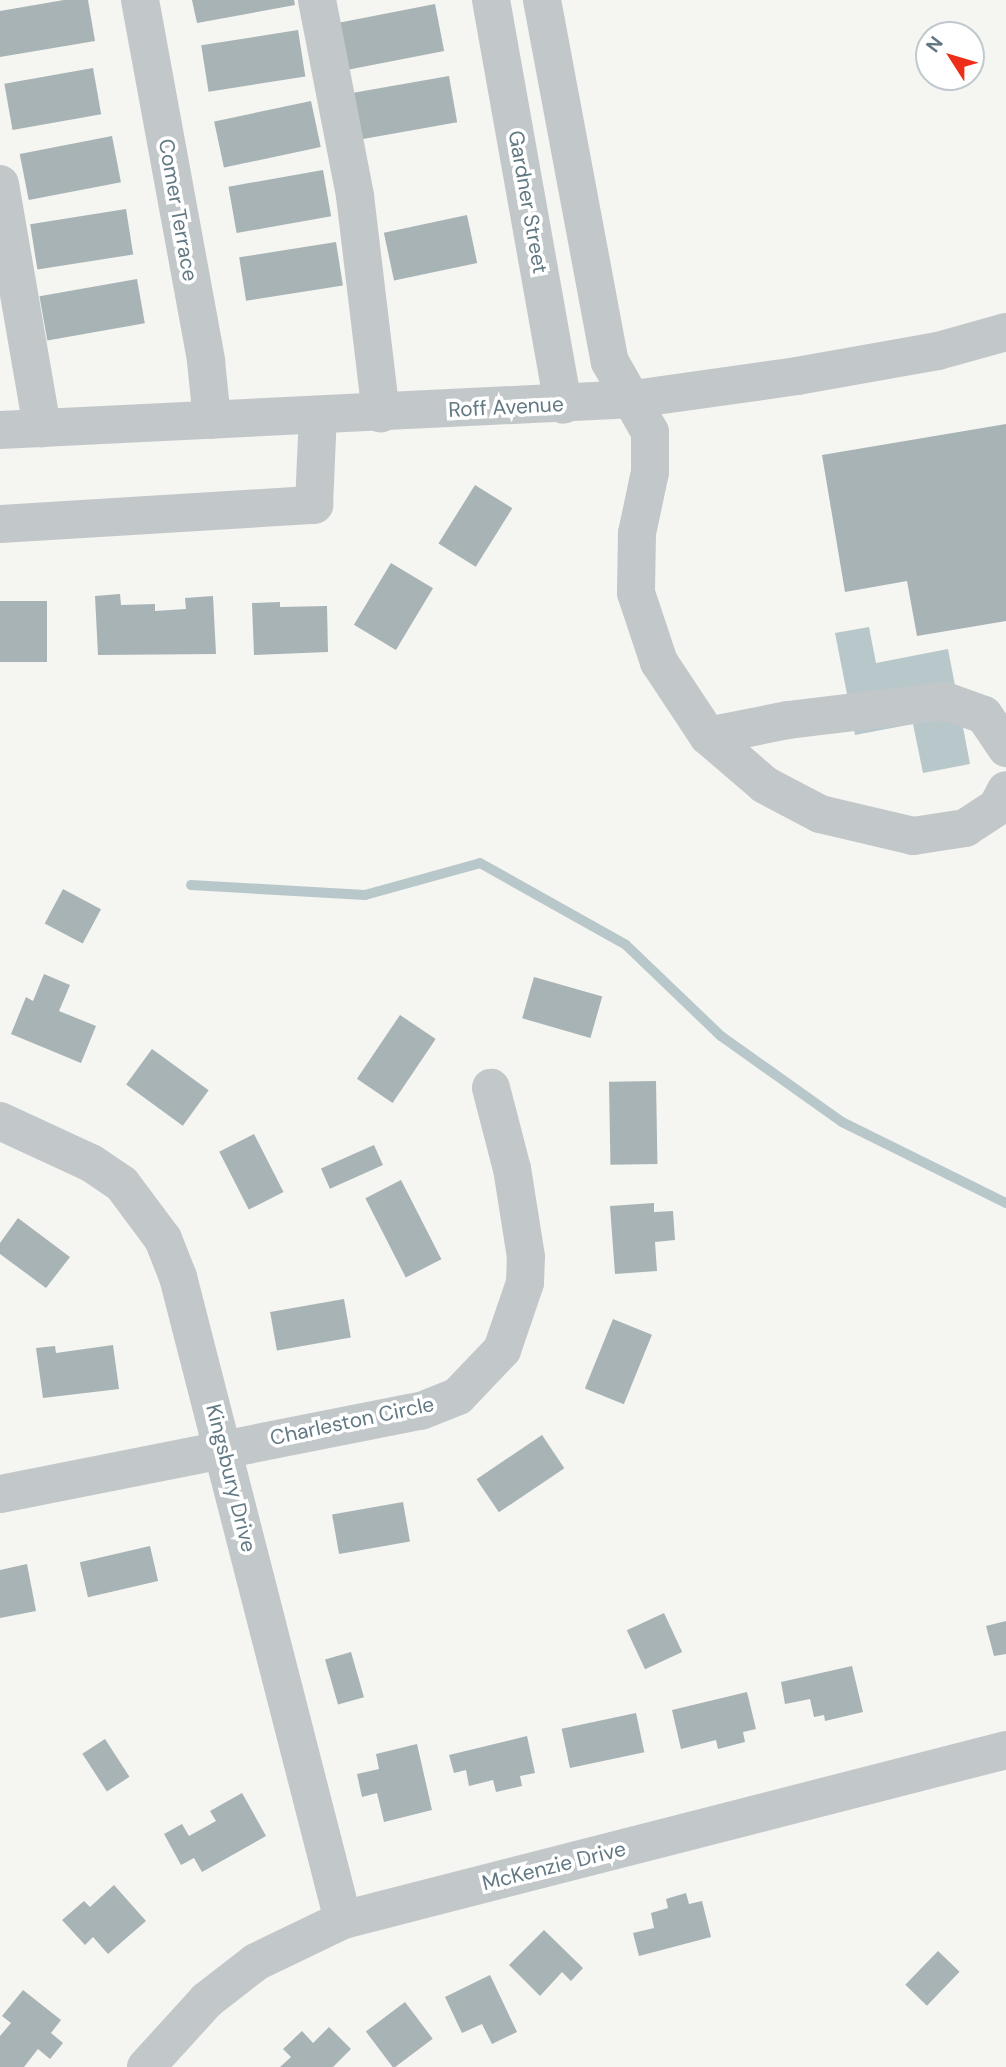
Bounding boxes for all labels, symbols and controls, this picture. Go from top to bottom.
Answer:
north arrow [915,21,985,91]
text: N [920,31,949,57]
street label: Gardner Street [503,129,553,275]
street label: Comer Terrace [153,137,203,283]
street label: Roff Avenue [448,391,564,423]
street label: Charleston Circle [268,1391,436,1451]
street label: Kingsbury Drive [200,1401,262,1555]
street label: McKenzie Drive [480,1836,628,1896]

